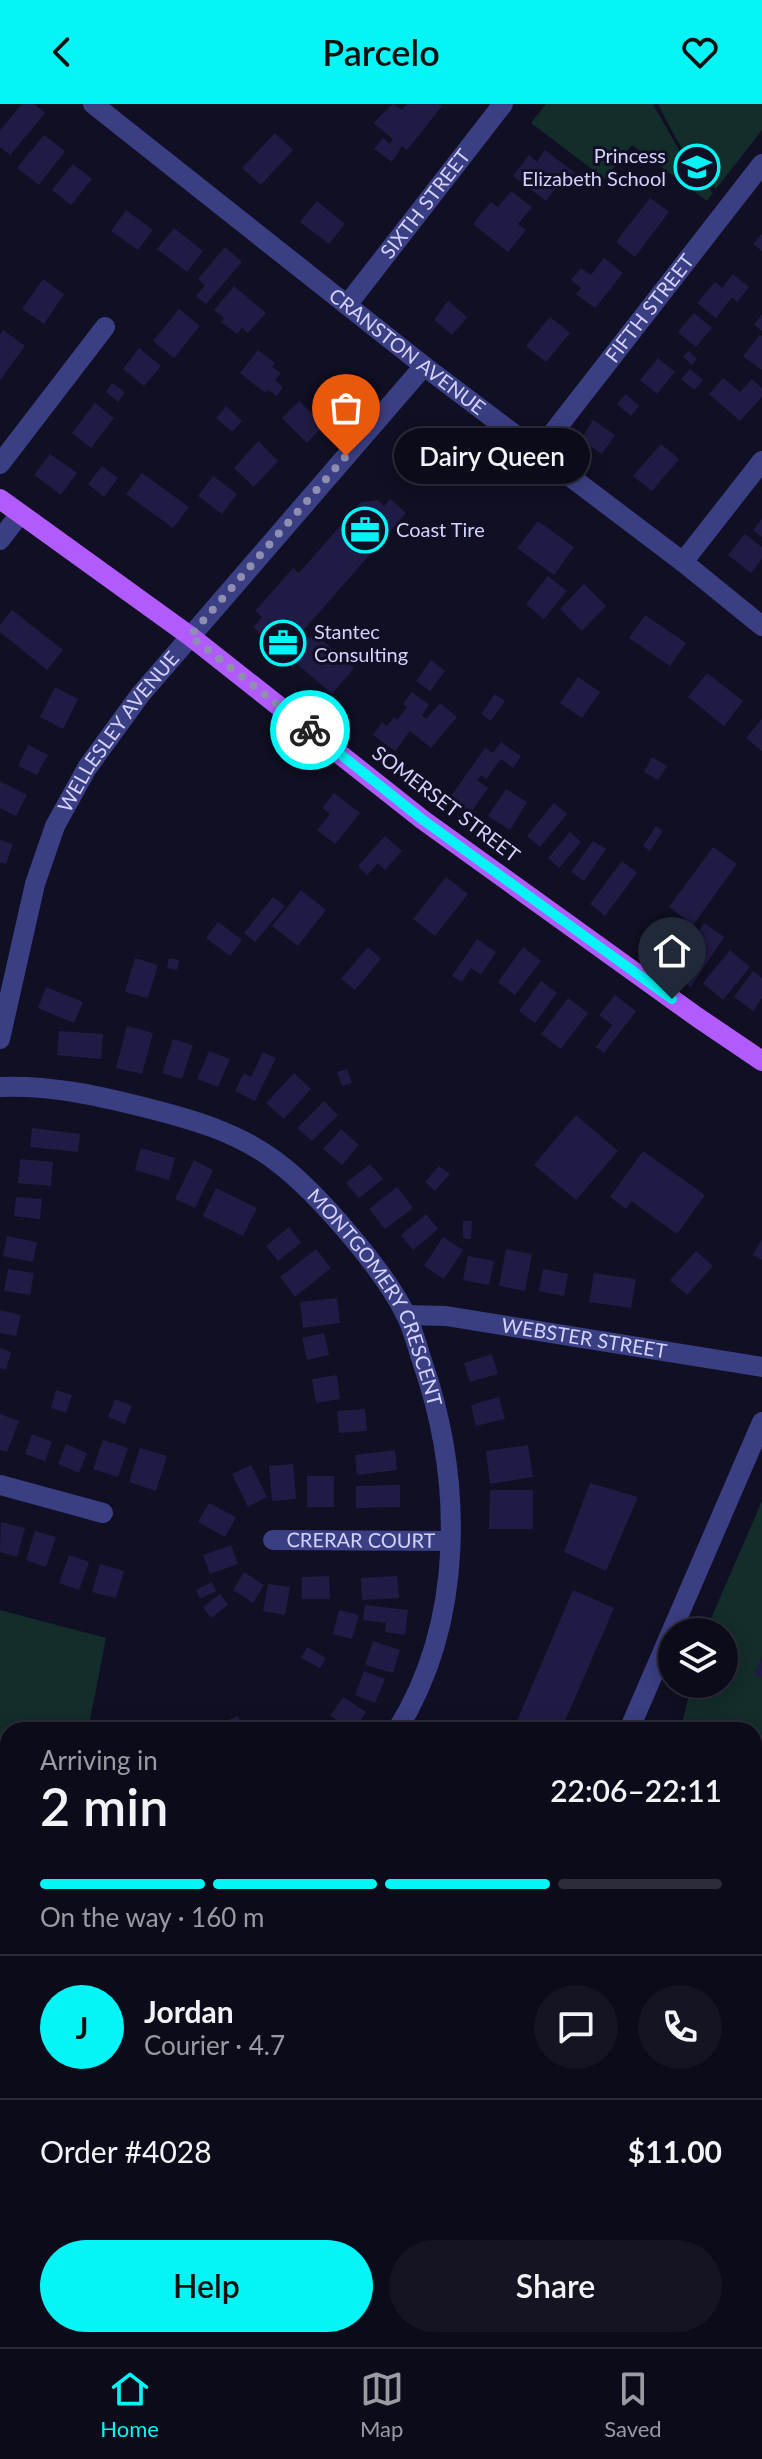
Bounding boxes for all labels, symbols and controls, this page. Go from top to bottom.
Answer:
icon: back [40,30,84,74]
text: Parcelo [322,30,440,74]
icon: heart [678,30,722,74]
place label: Princess Elizabeth School [522,143,666,190]
school or university icon: Princess Elizabeth School [673,143,721,191]
street label: SIXTH STREET [375,144,475,263]
street label: FIFTH STREET [599,249,699,367]
street label: CRANSTON AVENUE [325,283,491,419]
pin [312,374,380,456]
icon: bag [324,386,368,430]
callout: Dairy Queen [394,428,590,484]
text: Dairy Queen [419,440,565,472]
office icon: Coast Tire [341,506,389,554]
place label: Coast Tire [396,517,485,541]
office icon: Stantec Consulting [259,619,307,667]
place label: Stantec Consulting [314,619,408,666]
street label: WELLESLEY AVENUE [52,646,183,816]
courier [270,690,350,770]
icon: bike [288,708,332,752]
street label: SOMERSET STREET [368,740,525,867]
pin [638,917,706,999]
icon: home [650,929,694,973]
street label: MONTGOMERY CRESCENT [303,1183,448,1409]
street label: WEBSTER STREET [500,1312,669,1363]
street label: CRERAR COURT [286,1527,436,1552]
map controls [658,1618,738,1698]
button: layers [658,1618,738,1698]
text: Arriving in [40,1744,158,1776]
text: 22:06–22:11 [550,1772,722,1808]
text: 2 min [40,1775,168,1837]
text: On the way · 160 m [40,1901,264,1933]
button: chat [534,1985,618,2069]
button: phone [638,1985,722,2069]
text: Jordan [144,1993,234,2029]
text: J [76,2009,88,2045]
text: Courier · 4.7 [144,2029,285,2061]
text: Order #4028 [40,2133,212,2169]
text: $11.00 [628,2133,722,2169]
button: Help [40,2240,373,2332]
button: Share [389,2240,722,2332]
tab: Home [100,2367,159,2442]
tab: Map [360,2367,404,2442]
tab: Saved [604,2367,662,2442]

